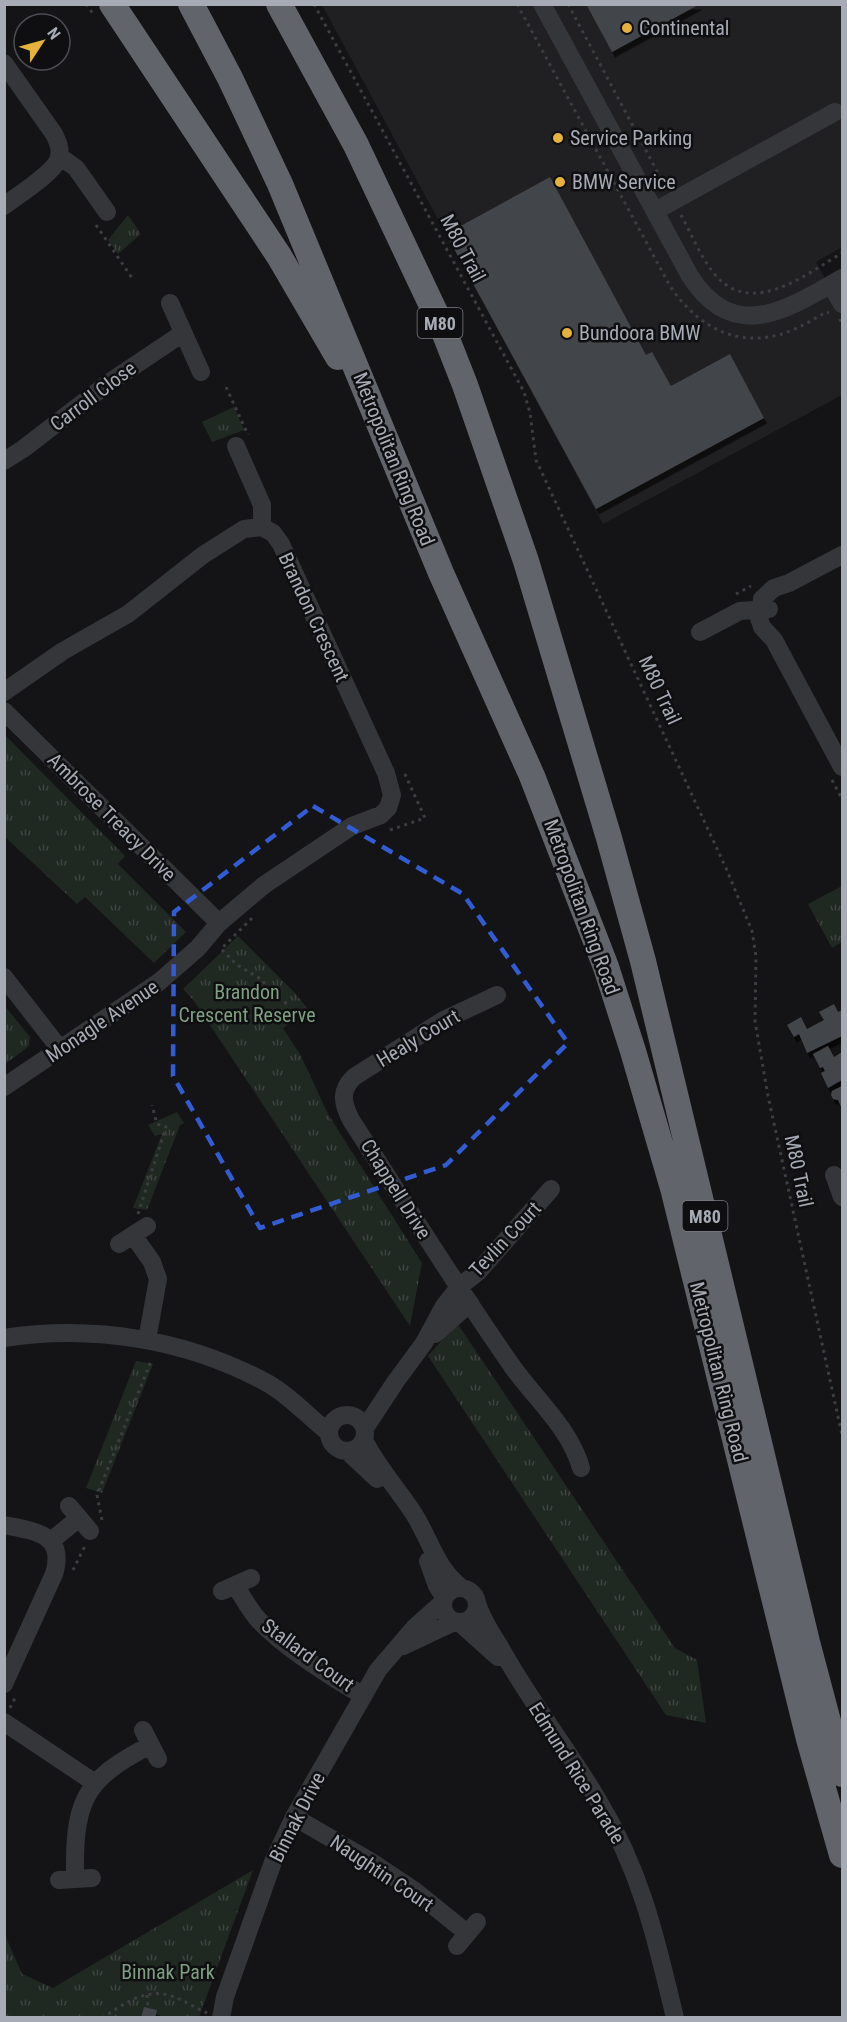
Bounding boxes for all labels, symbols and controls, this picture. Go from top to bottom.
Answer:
north arrow [12,12,72,72]
place label: Continental [639,16,729,40]
marker: Continental [620,21,634,35]
text: N [43,24,64,43]
place label: Service Parking [570,126,692,150]
marker: Service Parking [551,131,565,145]
place label: BMW Service [572,170,676,194]
marker: BMW Service [553,175,567,189]
street label: M80 Trail [435,210,491,286]
road number: M80 [418,308,462,338]
place label: Bundoora BMW [579,321,700,345]
marker: Bundoora BMW [560,326,574,340]
street label: Carroll Close [45,356,141,436]
street label: Metropolitan Ring Road [348,369,440,549]
street label: Brandon Crescent [274,548,355,686]
street label: M80 Trail [634,652,686,728]
street label: Ambrose Treacy Drive [43,748,181,886]
street label: Metropolitan Ring Road [539,816,625,998]
street label: Monagle Avenue [41,975,163,1067]
park label: Brandon Crescent Reserve [178,980,316,1027]
street label: Healy Court [372,1004,464,1072]
street label: M80 Trail [780,1133,818,1209]
street label: Chappell Drive [356,1135,436,1243]
street label: Tevlin Court [464,1196,546,1282]
road number: M80 [682,1201,728,1231]
street label: Metropolitan Ring Road [685,1279,753,1465]
street label: Stallard Court [257,1613,359,1697]
street label: Edmund Rice Parade [524,1698,630,1848]
street label: Binnak Drive [264,1768,330,1866]
street label: Naughtin Court [326,1830,438,1916]
park label: Binnak Park [121,1960,215,1984]

